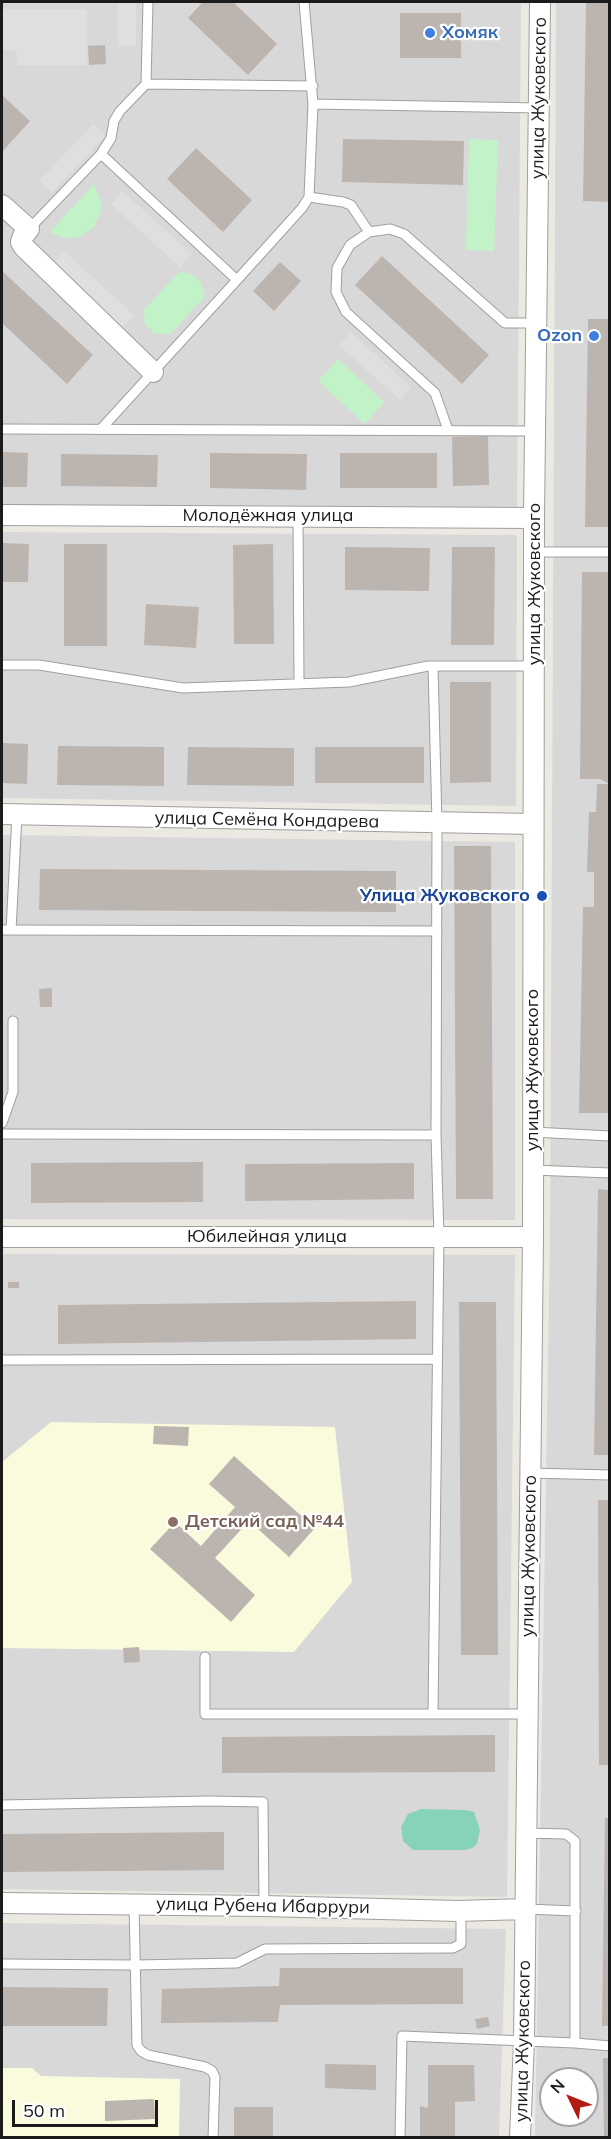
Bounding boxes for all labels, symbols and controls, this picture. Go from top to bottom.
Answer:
street label: улица Жуковского [527,17,551,179]
place label: Хомяк [442,22,498,44]
marker: Хомяк [423,26,437,40]
place label: Ozon [537,325,582,347]
marker: Ozon [587,329,601,343]
street label: улица Жуковского [524,503,546,665]
street label: Молодёжная улица [183,505,353,527]
street label: улица Семёна Кондарева [155,807,379,833]
place label: Улица Жуковского [360,885,530,907]
marker: Улица Жуковского [535,889,549,903]
street label: улица Жуковского [522,989,544,1151]
street label: Юбилейная улица [187,1226,347,1248]
street label: улица Жуковского [517,1475,541,1637]
place label: Детский сад №44 [185,1511,344,1533]
marker: Детский сад №44 [166,1515,180,1529]
street label: улица Рубена Ибаррури [156,1893,370,1919]
street label: улица Жуковского [511,1960,535,2122]
north arrow [539,2067,599,2127]
text: N [546,2075,569,2097]
scale bar [15,2088,160,2126]
text: 50 m [23,2099,65,2122]

